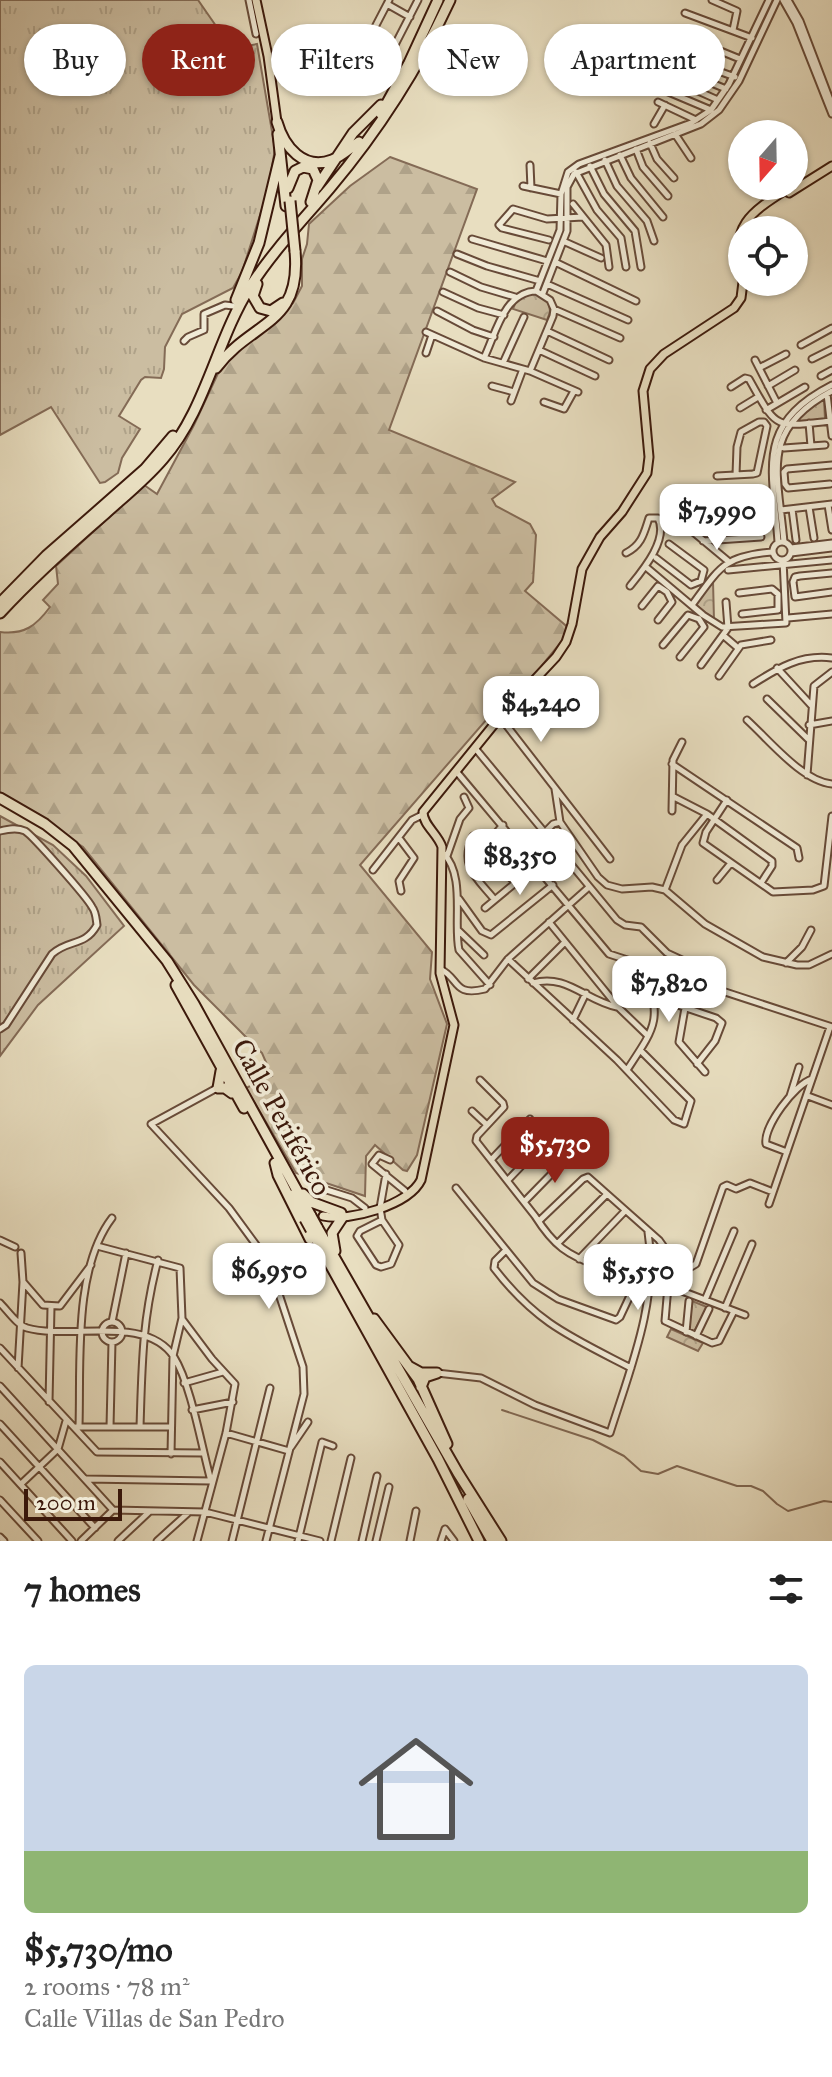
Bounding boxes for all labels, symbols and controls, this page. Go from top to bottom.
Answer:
chip: Buy [24,24,126,96]
chip: Rent [142,24,255,96]
chip: Filters [271,24,402,96]
chip: New [418,24,528,96]
chip: Apartment [544,24,725,96]
north arrow [728,120,808,200]
map controls [728,120,808,296]
button: locate [728,216,808,296]
pin: $7,990 [652,484,782,552]
text: $7,990 [678,494,756,526]
pin: $4,240 [476,676,606,744]
text: $4,240 [501,686,581,718]
pin: $8,350 [455,829,585,897]
text: $8,350 [483,839,557,871]
pin: $7,820 [604,956,734,1024]
text: $7,820 [630,966,708,998]
street label: Calle Periférico [225,1032,339,1202]
pin: $5,730 [490,1117,620,1185]
text: $5,730 [519,1127,591,1159]
pin: $6,950 [204,1243,334,1311]
pin: $5,550 [573,1244,703,1312]
text: $6,950 [231,1253,307,1285]
text: $5,550 [602,1254,674,1286]
scale bar [24,1485,122,1521]
text: 200 m [36,1489,96,1516]
icon: filters [764,1567,808,1611]
text: 7 homes [24,1569,141,1610]
icon: home [344,1717,488,1861]
text: $5,730/mo [24,1929,173,1970]
text: 2 rooms · 78 m² [24,1970,189,2002]
text: Calle Villas de San Pedro [24,2002,285,2034]

